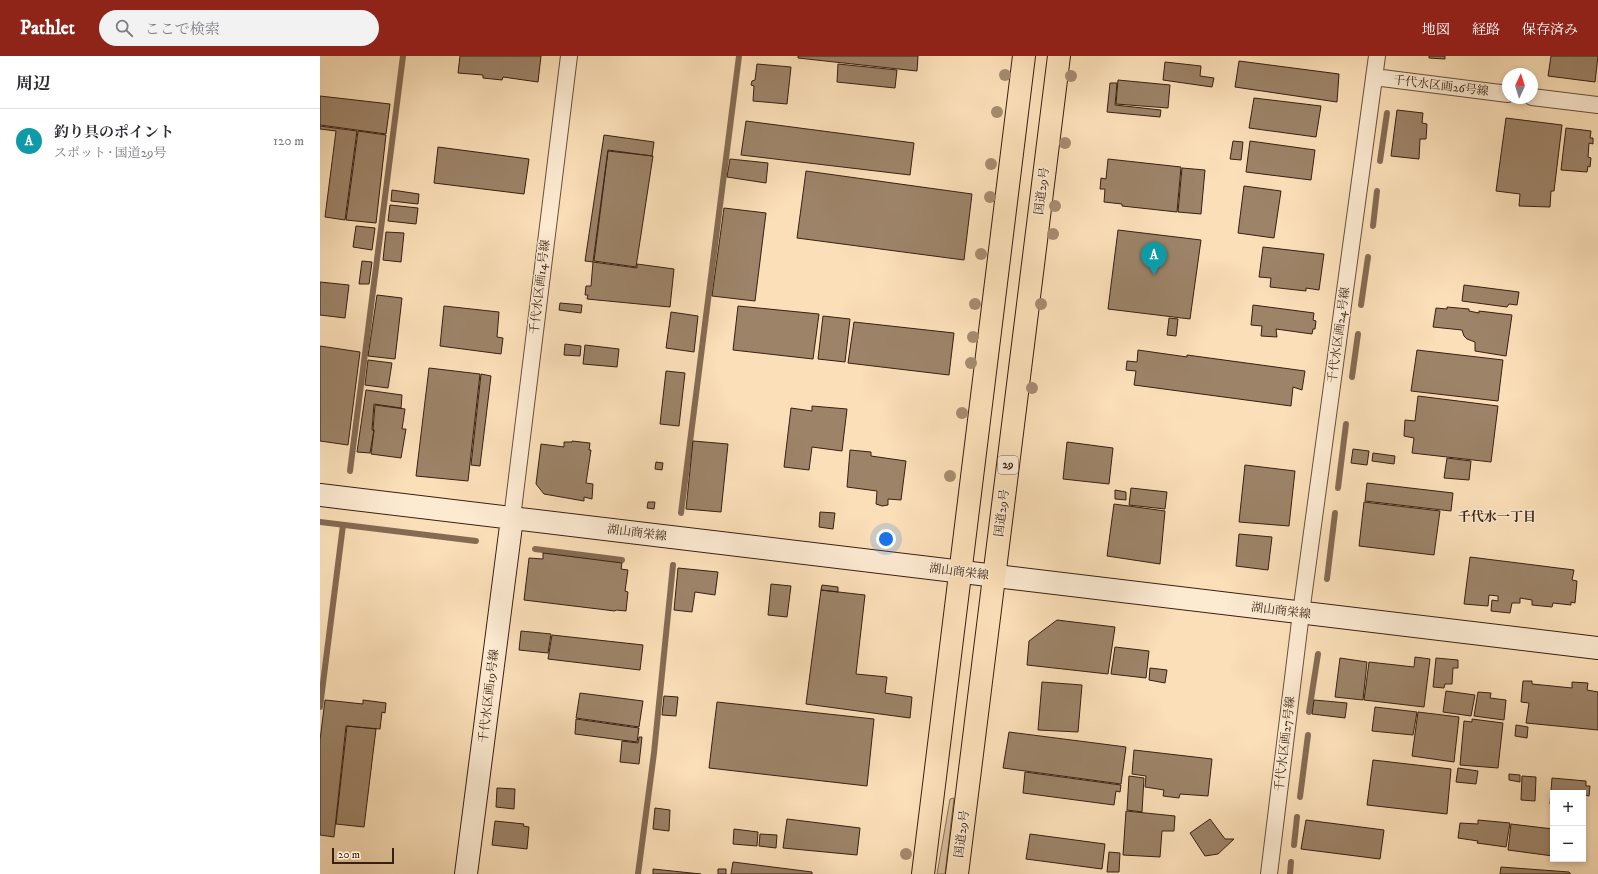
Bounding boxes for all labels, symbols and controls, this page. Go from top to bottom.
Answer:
search box [99,10,379,46]
text: Pathlet [20,17,75,40]
icon: search [113,17,135,39]
text: ここで検索 [145,20,220,39]
text: 地図 [1422,21,1450,39]
text: 経路 [1472,21,1500,39]
text: 保存済み [1522,21,1578,39]
north arrow [1502,68,1538,104]
text: 周辺 [16,73,50,95]
street label: 千代水区画26号線 [1392,73,1490,99]
text: 釣り具のポイント [54,123,174,142]
text: A [25,133,33,149]
text: 120 m [273,133,304,149]
text: スポット · 国道29号 [54,145,167,161]
street label: 国道29号 [1032,166,1052,216]
street label: 千代水区画14号線 [527,239,553,335]
pin: A [1141,242,1167,275]
street label: 千代水区画24号線 [1325,286,1353,384]
road number: 29 [998,456,1018,474]
street label: 国道29号 [992,488,1012,538]
district label: 千代水一丁目 [1458,509,1536,525]
street label: 湖山商栄線 [606,522,668,544]
your location [876,529,896,549]
street label: 湖山商栄線 [928,561,990,583]
street label: 湖山商栄線 [1250,600,1312,622]
street label: 千代水区画19号線 [476,648,502,744]
street label: 千代水区画27号線 [1272,695,1298,793]
map controls [1550,790,1586,862]
button: + [1550,790,1586,826]
street label: 国道29号 [952,809,972,859]
button: − [1550,826,1586,862]
scale bar [332,846,394,865]
text: 20 m [338,848,360,862]

